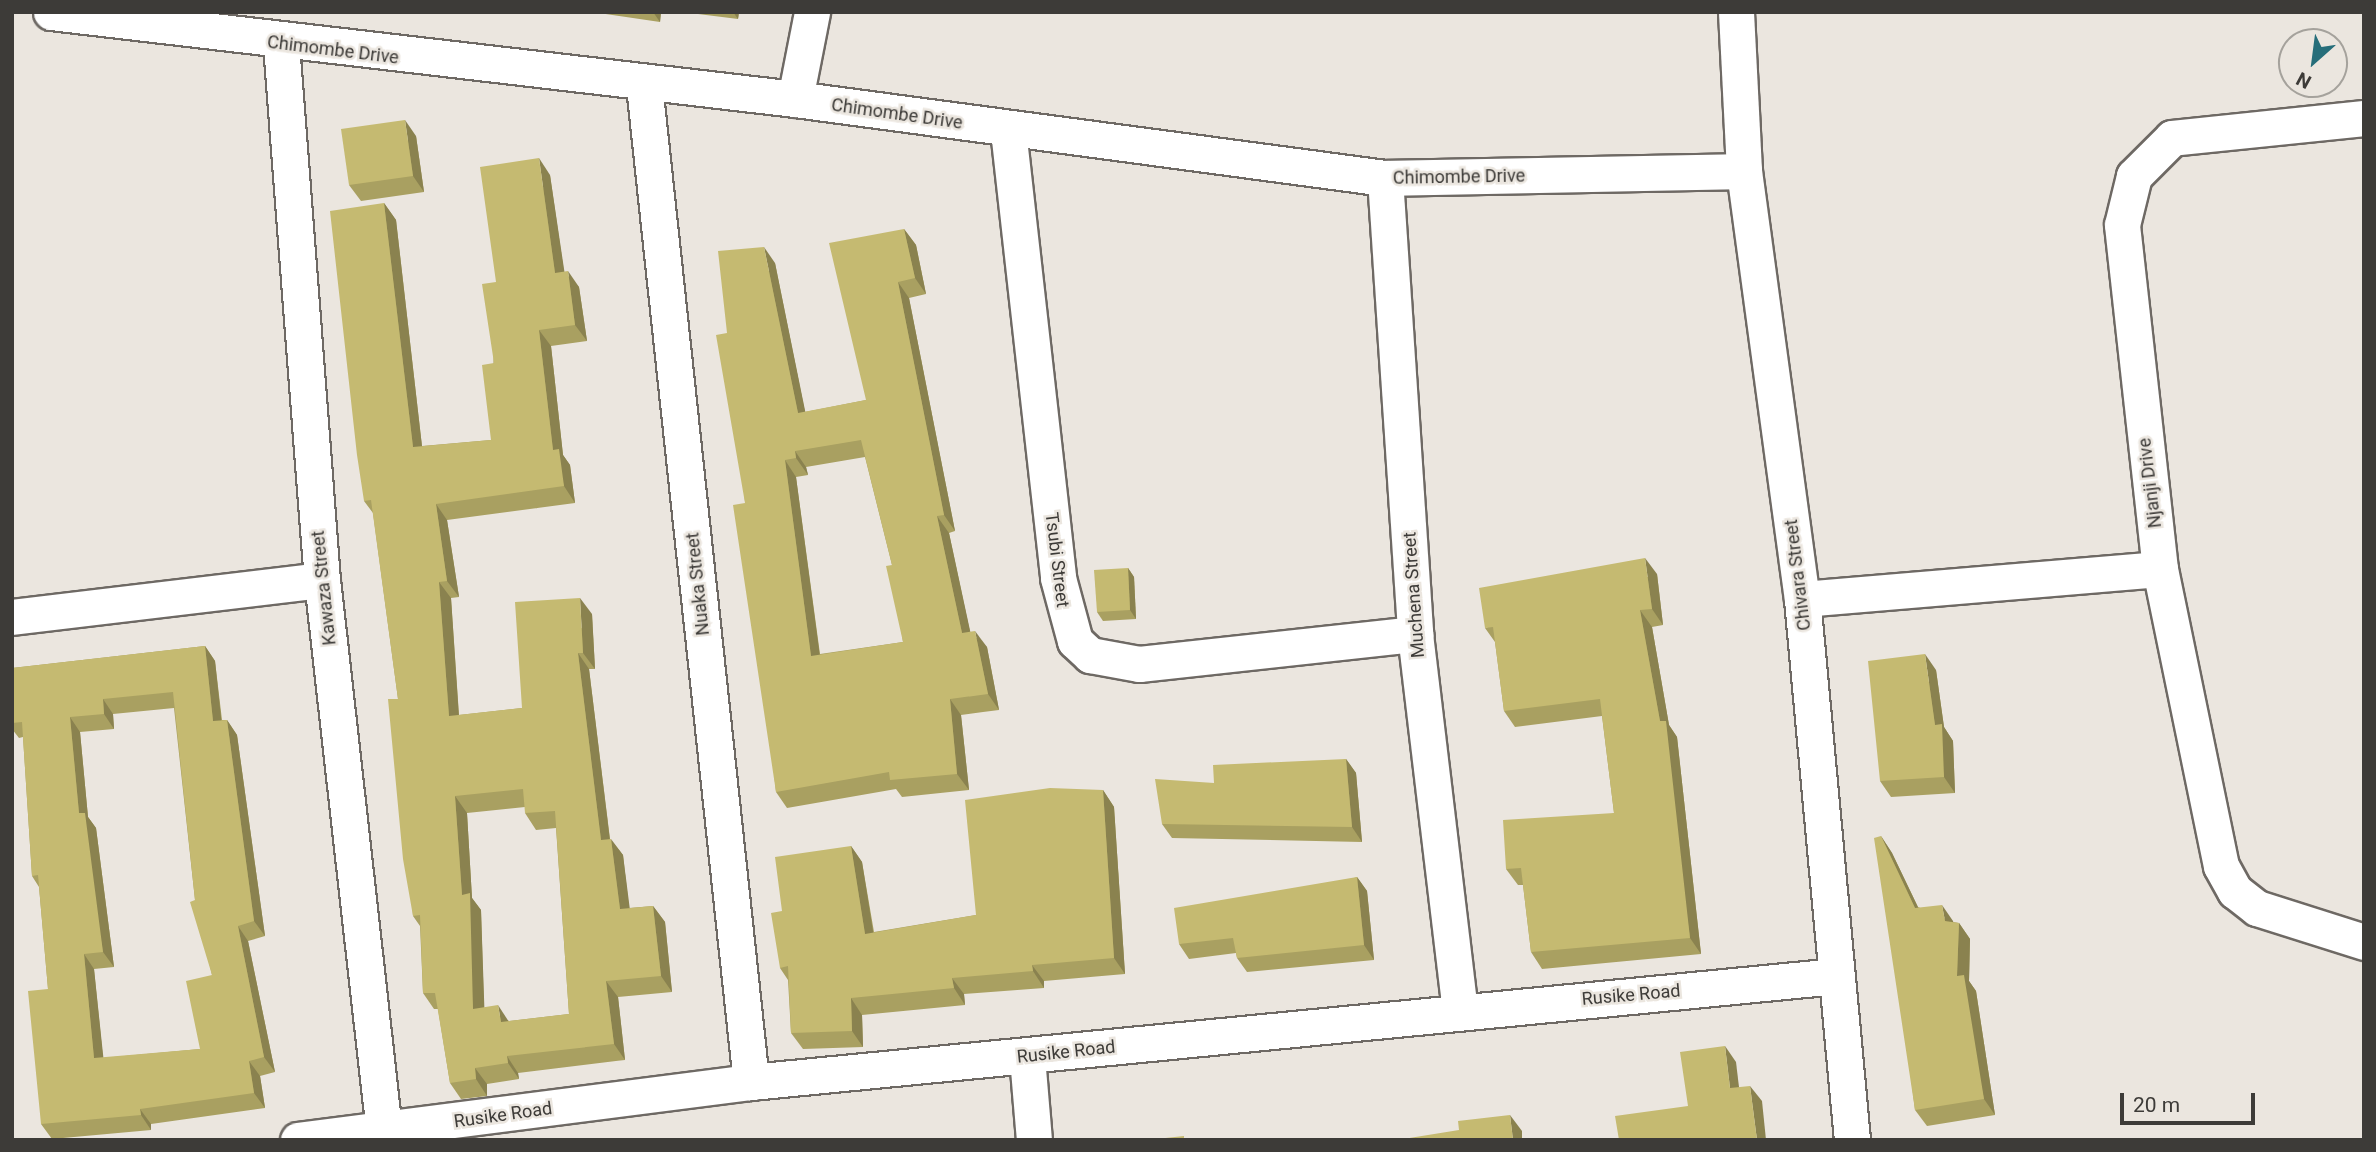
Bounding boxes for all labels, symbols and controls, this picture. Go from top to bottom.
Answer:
north arrow [2278,28,2348,98]
street label: Chimombe Drive [266,31,400,69]
text: N [2293,67,2315,94]
street label: Chimombe Drive [830,94,964,134]
street label: Chimombe Drive [1393,165,1525,189]
street label: Njanji Drive [2134,437,2166,529]
street label: Tsubi Street [1040,511,1074,609]
street label: Chivara Street [1780,518,1816,632]
street label: Kawaza Street [307,530,341,646]
street label: Nuaka Street [682,531,714,637]
street label: Muchena Street [1399,531,1429,659]
street label: Rusike Road [1581,980,1681,1010]
street label: Rusike Road [1016,1036,1116,1068]
scale bar [2124,1078,2259,1122]
text: 20 m [2133,1093,2180,1117]
street label: Rusike Road [453,1097,553,1133]

